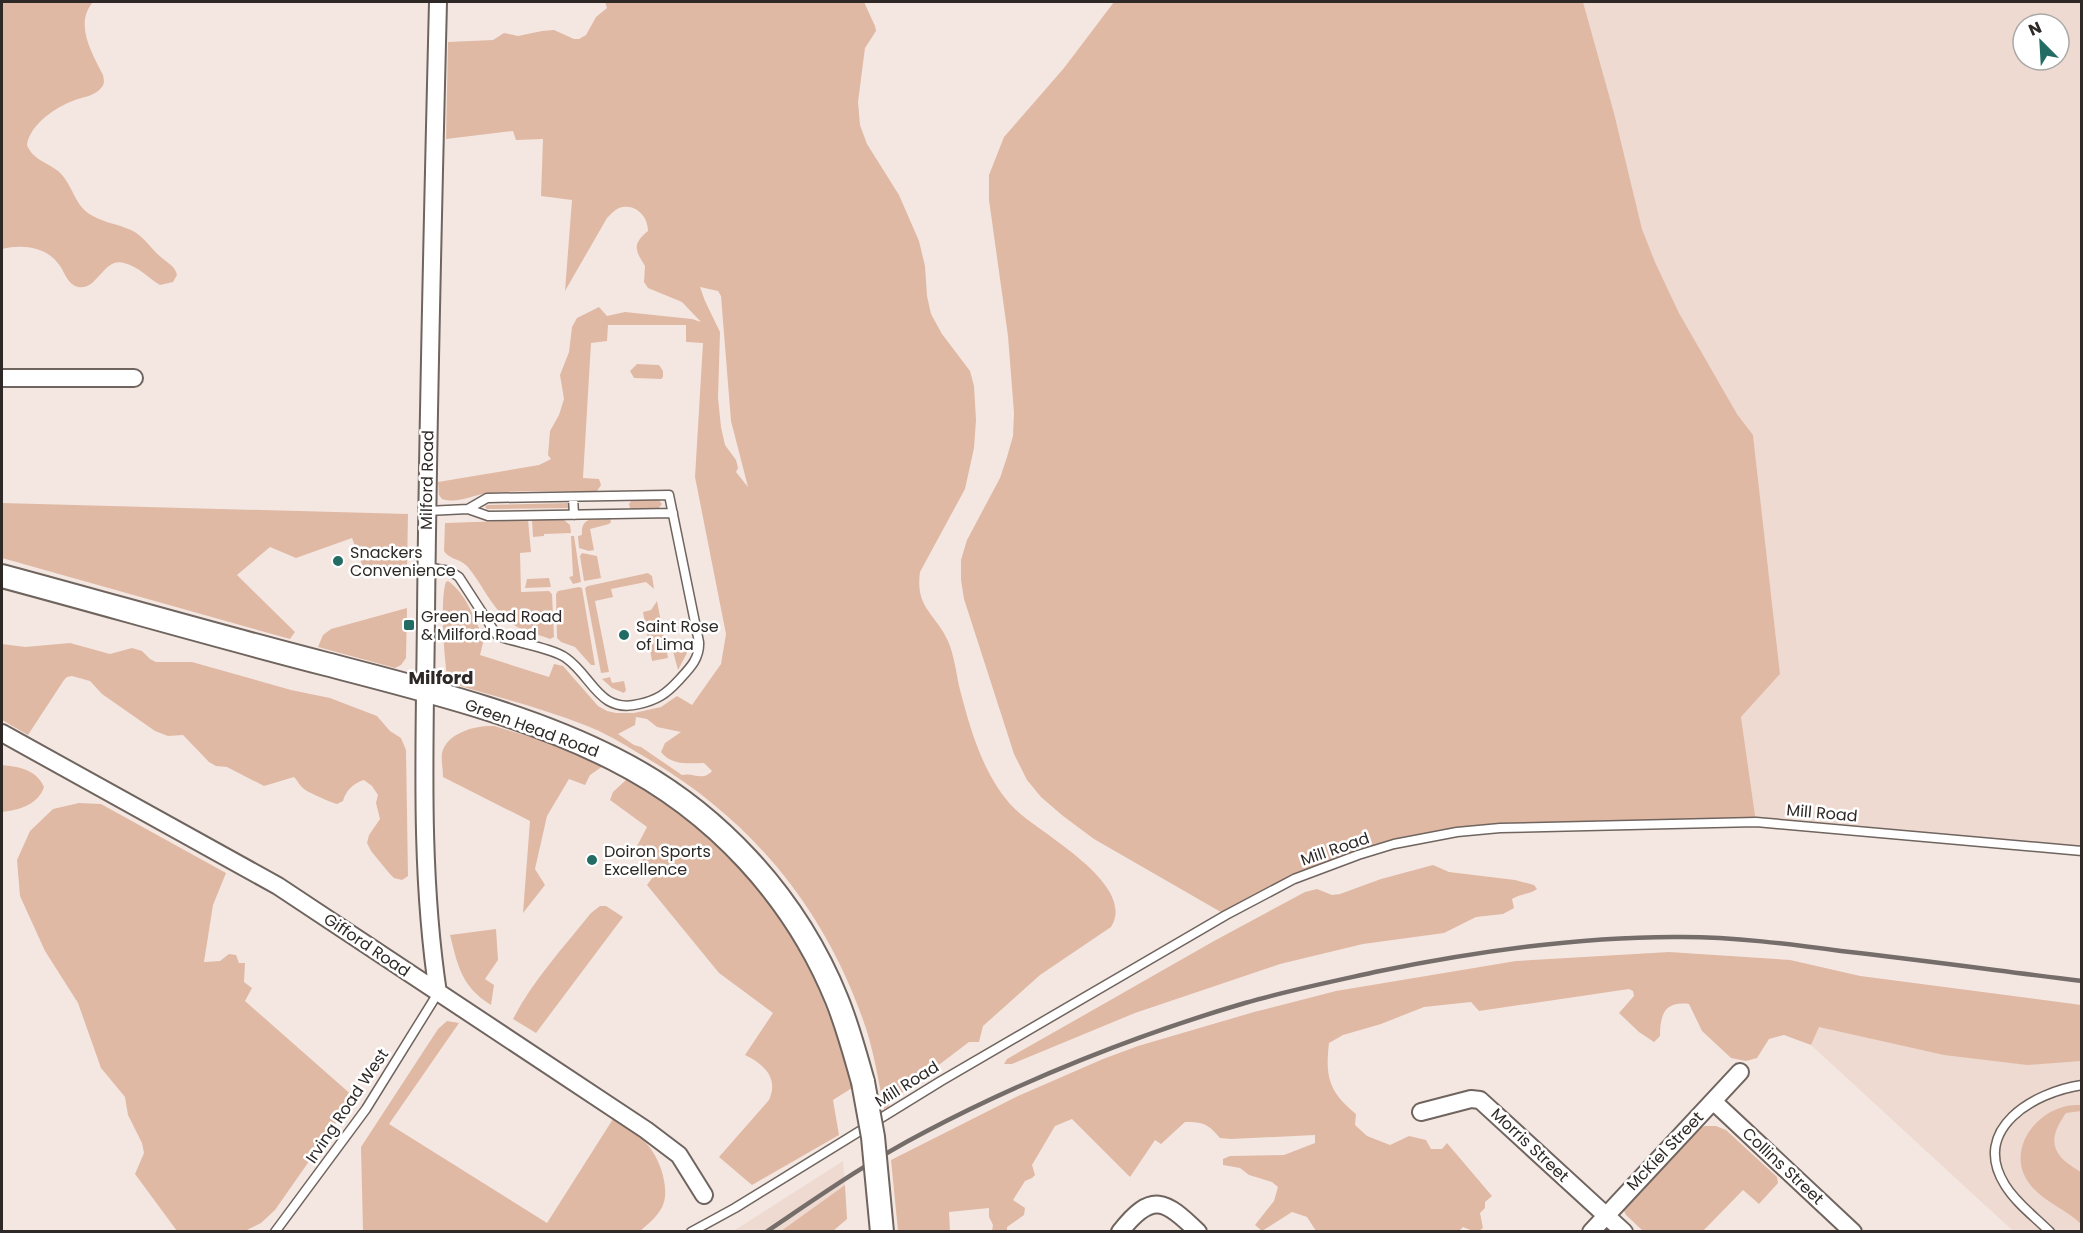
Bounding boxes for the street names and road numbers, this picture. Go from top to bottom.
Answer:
street label: Milford Road [415,430,439,530]
street label: Green Head Road [462,693,602,763]
street label: Mill Road [1785,798,1859,828]
street label: Mill Road [1297,826,1373,872]
street label: Gifford Road [319,908,415,982]
street label: Irving Road West [300,1044,394,1168]
street label: Mill Road [871,1055,943,1113]
street label: Morris Street [1486,1103,1574,1187]
street label: McKiel Street [1621,1106,1709,1196]
street label: Collins Street [1737,1122,1829,1210]

